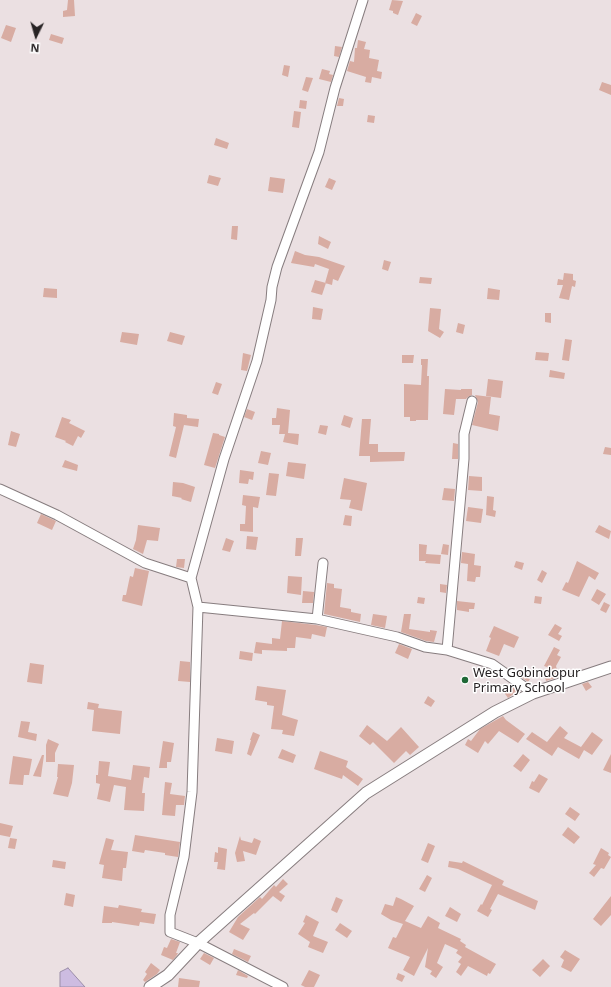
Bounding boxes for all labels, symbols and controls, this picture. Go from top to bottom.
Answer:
north arrow [16,16,56,56]
text: N [30,41,40,56]
place label: West Gobindopur Primary School [473,665,580,696]
marker: West Gobindopur Primary School [460,675,470,685]

